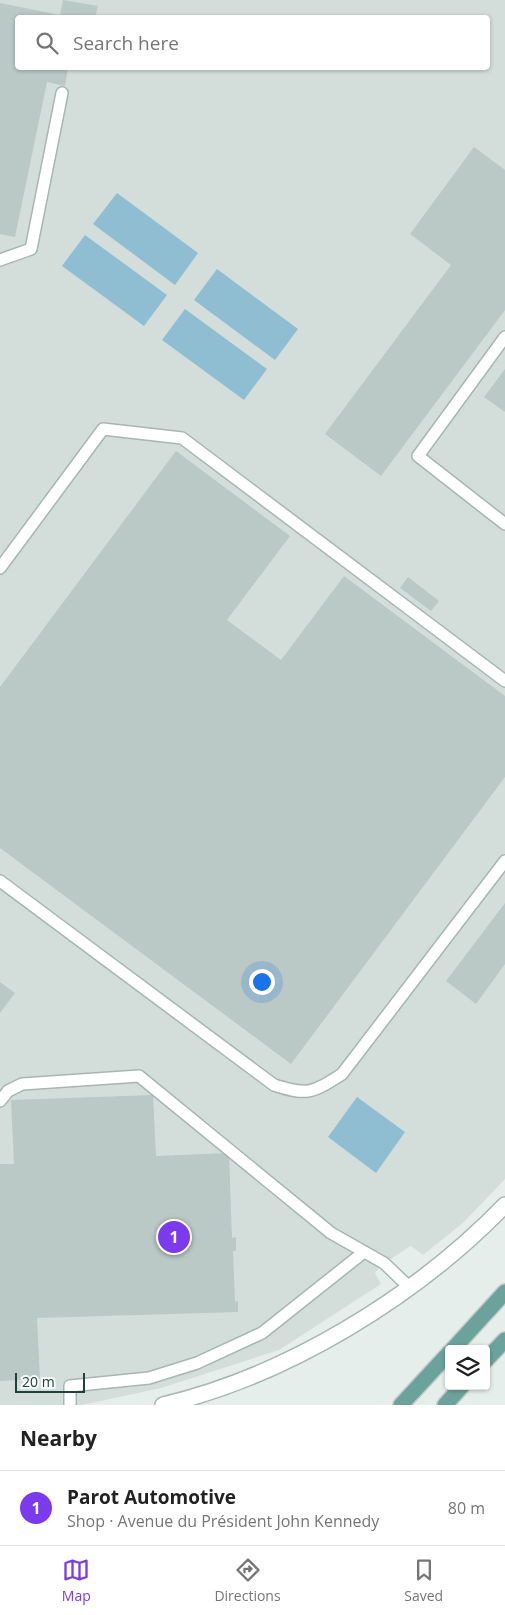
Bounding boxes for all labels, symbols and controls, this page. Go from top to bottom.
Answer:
search box [15,15,490,70]
icon: search [33,29,61,57]
text: Search here [73,30,179,56]
your location [249,969,275,995]
pin: 1 [158,1218,190,1256]
map controls [445,1345,490,1390]
button: layers [445,1345,490,1390]
scale bar [15,1370,85,1393]
text: 20 m [22,1372,55,1391]
text: Nearby [20,1424,97,1452]
text: Parot Automotive [67,1484,236,1510]
text: 1 [31,1497,41,1519]
text: 80 m [448,1497,485,1519]
text: Shop · Avenue du Président John Kennedy [67,1510,379,1532]
tab: Map [62,1556,91,1605]
tab: Directions [214,1556,281,1605]
tab: Saved [404,1556,443,1605]

